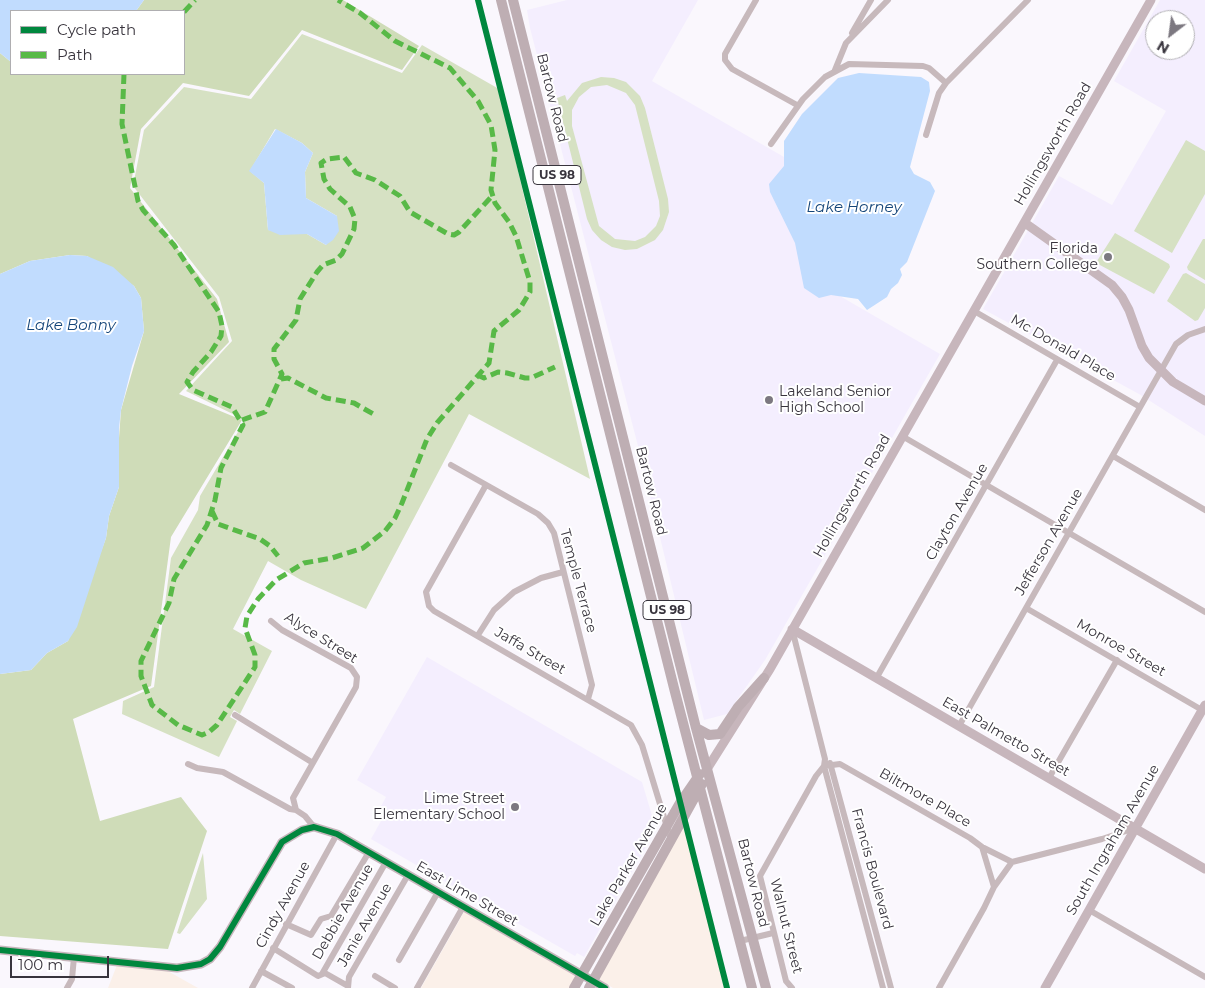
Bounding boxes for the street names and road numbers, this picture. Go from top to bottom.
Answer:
street label: Bartow Road [533,52,571,144]
street label: Hollingsworth Road [1011,79,1095,209]
road number: US 98 [533,166,581,184]
street label: Mc Donald Place [1008,311,1118,385]
street label: Hollingsworth Road [810,431,894,561]
street label: Bartow Road [632,445,670,537]
street label: Clayton Avenue [922,460,992,564]
street label: Jefferson Avenue [1012,486,1086,598]
street label: Temple Terrace [556,527,600,635]
road number: US 98 [643,600,691,620]
street label: Alyce Street [281,609,361,667]
street label: Monroe Street [1073,616,1169,680]
street label: Jaffa Street [492,624,568,678]
street label: East Palmetto Street [939,694,1073,780]
street label: South Ingraham Avenue [1063,762,1163,918]
street label: Biltmore Place [876,765,974,831]
street label: Lake Parker Avenue [587,801,671,929]
street label: Francis Boulevard [848,807,896,931]
street label: Bartow Road [734,837,772,929]
street label: East Lime Street [413,858,521,930]
street label: Cindy Avenue [252,859,314,951]
street label: Debbie Avenue [309,861,377,963]
street label: Walnut Street [766,877,806,975]
street label: Janie Avenue [334,880,396,970]

